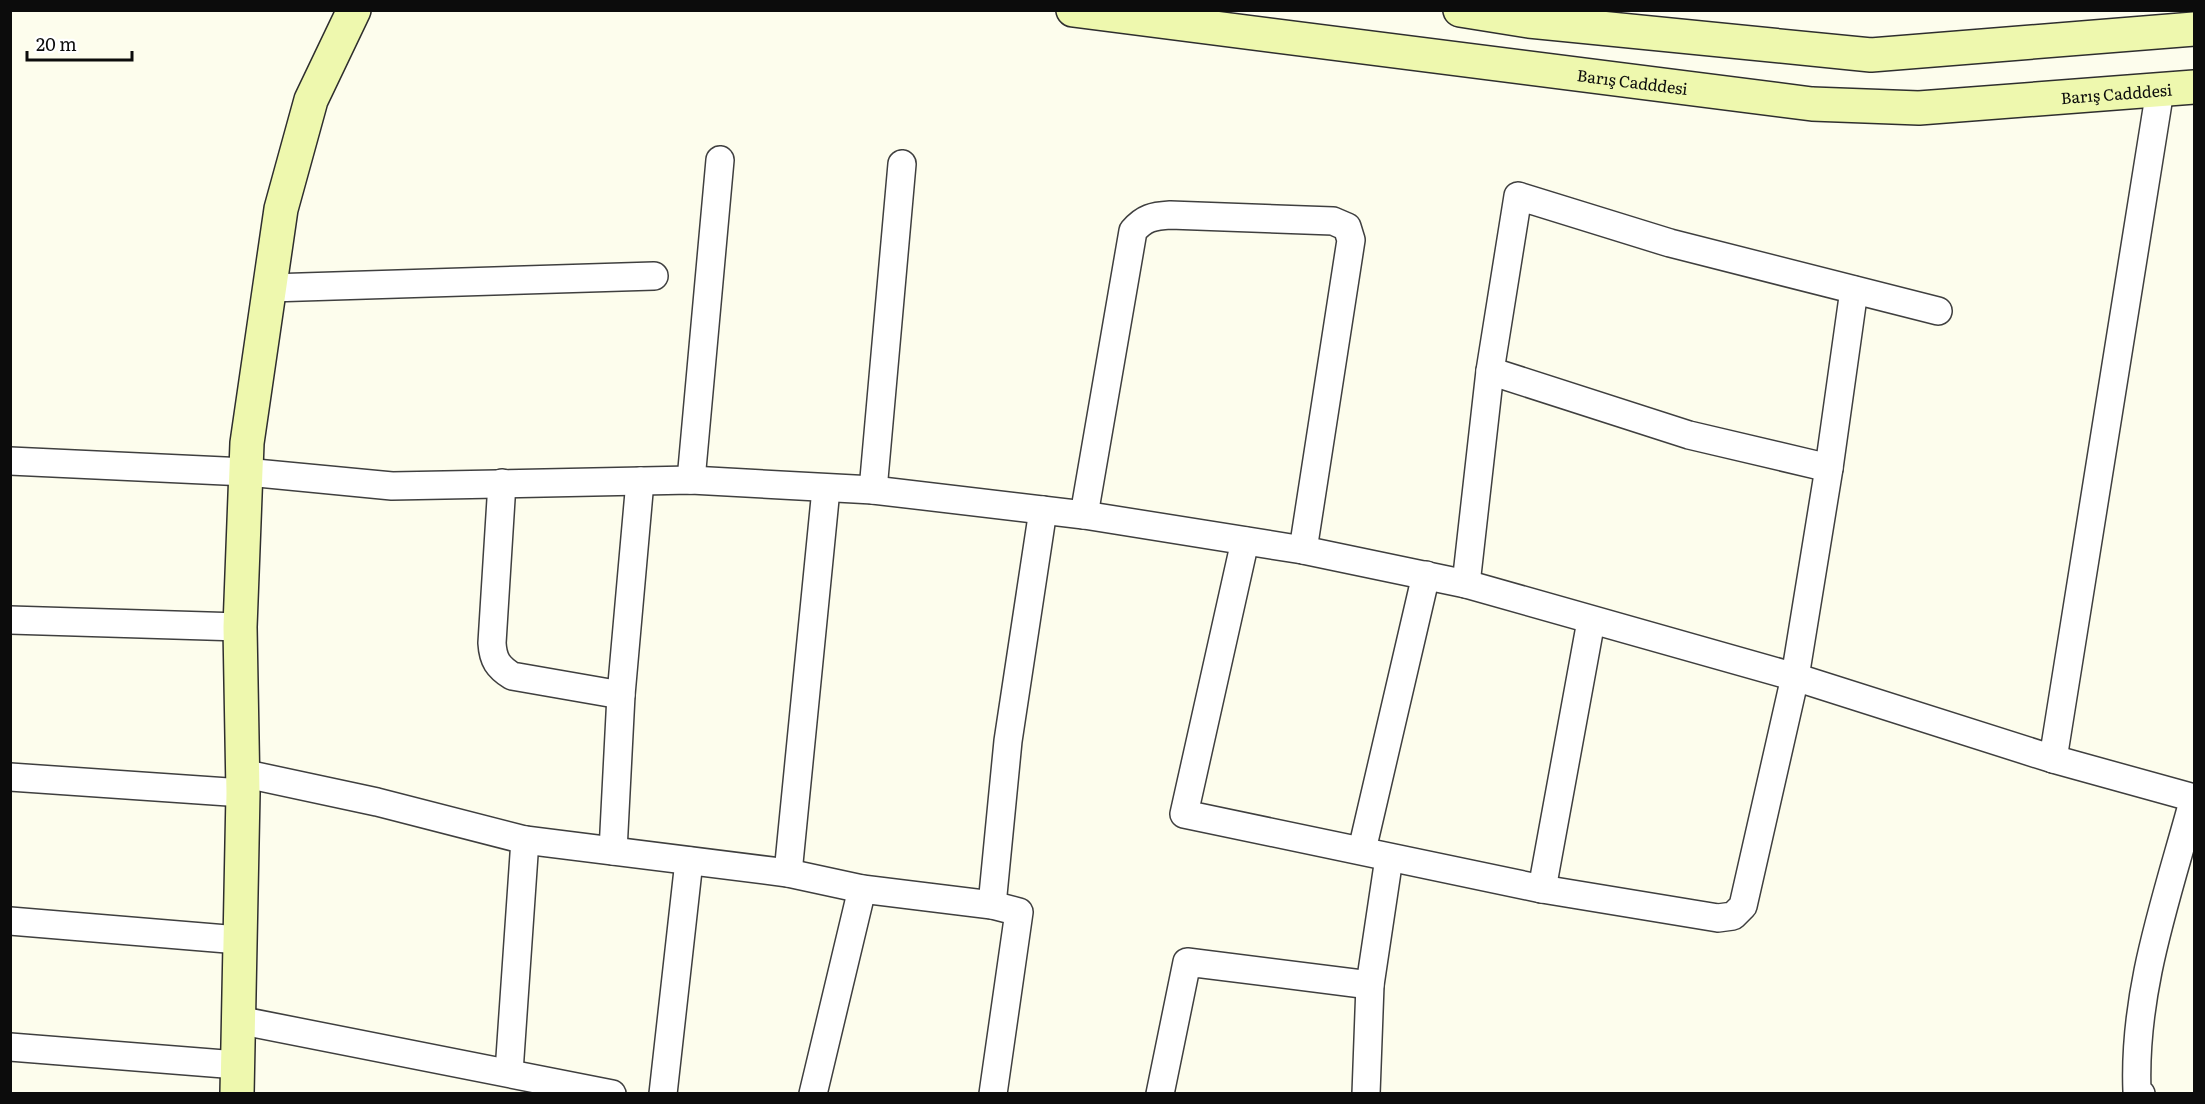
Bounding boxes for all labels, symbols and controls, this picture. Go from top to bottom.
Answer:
scale bar [27,24,132,62]
text: 20 m [36,30,77,57]
street label: Barış Cadddesi [1576,62,1689,100]
street label: Barış Cadddesi [2060,77,2173,109]

